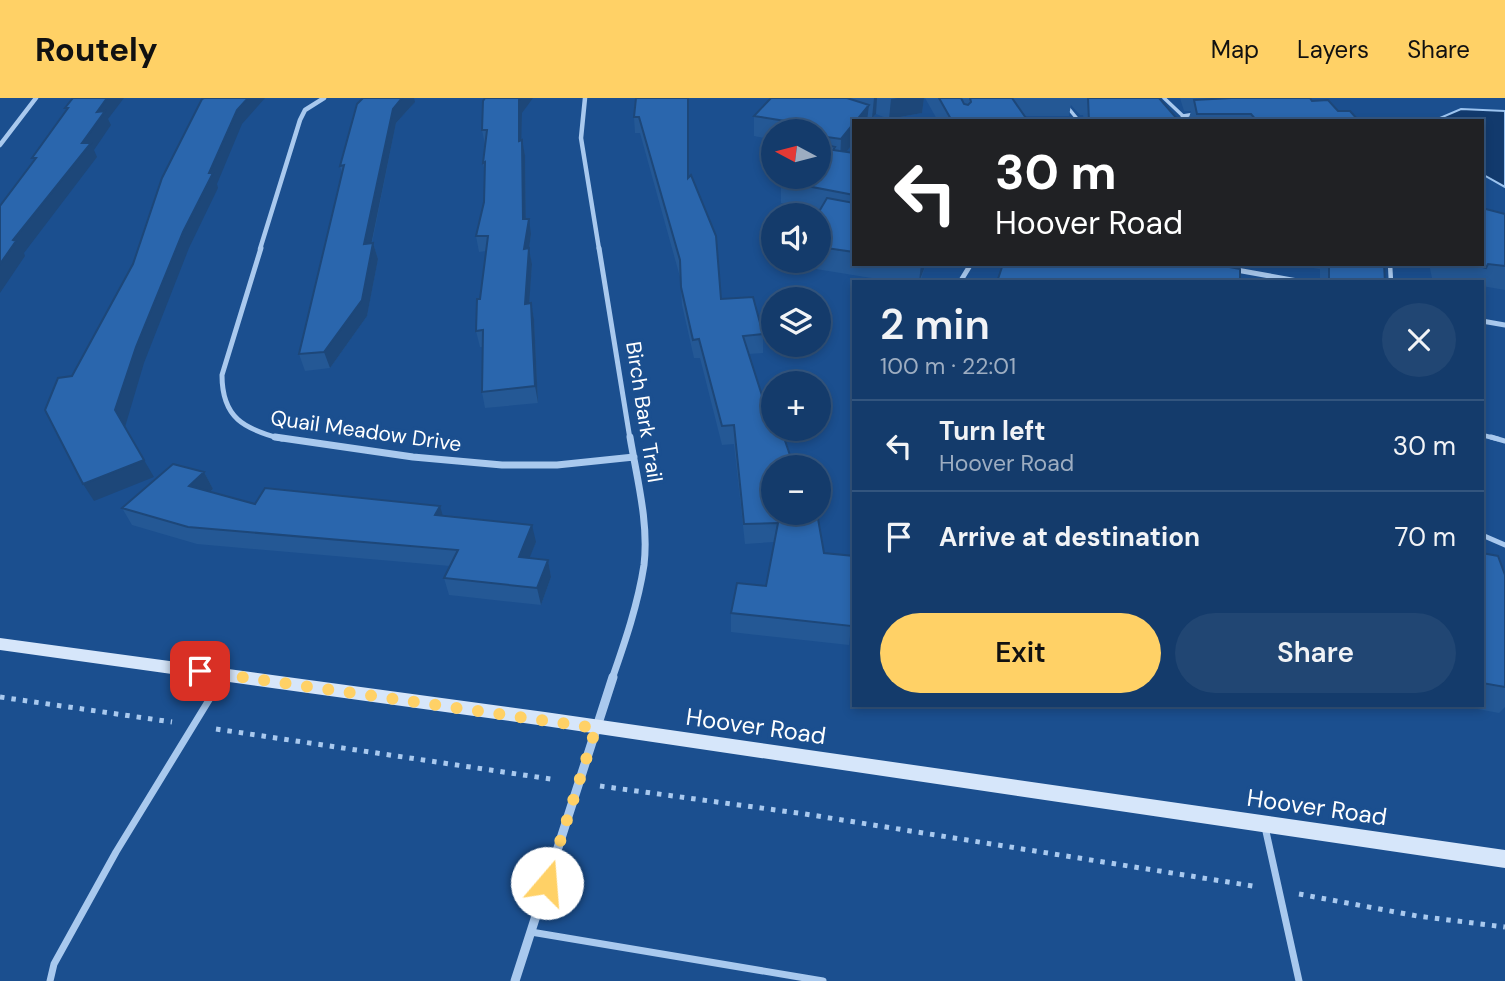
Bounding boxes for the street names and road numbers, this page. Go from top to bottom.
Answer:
street label: Birch Bark Trail [619,340,669,484]
street label: Quail Meadow Drive [269,404,463,458]
street label: Hoover Road [684,701,828,751]
street label: Hoover Road [1245,782,1389,832]

